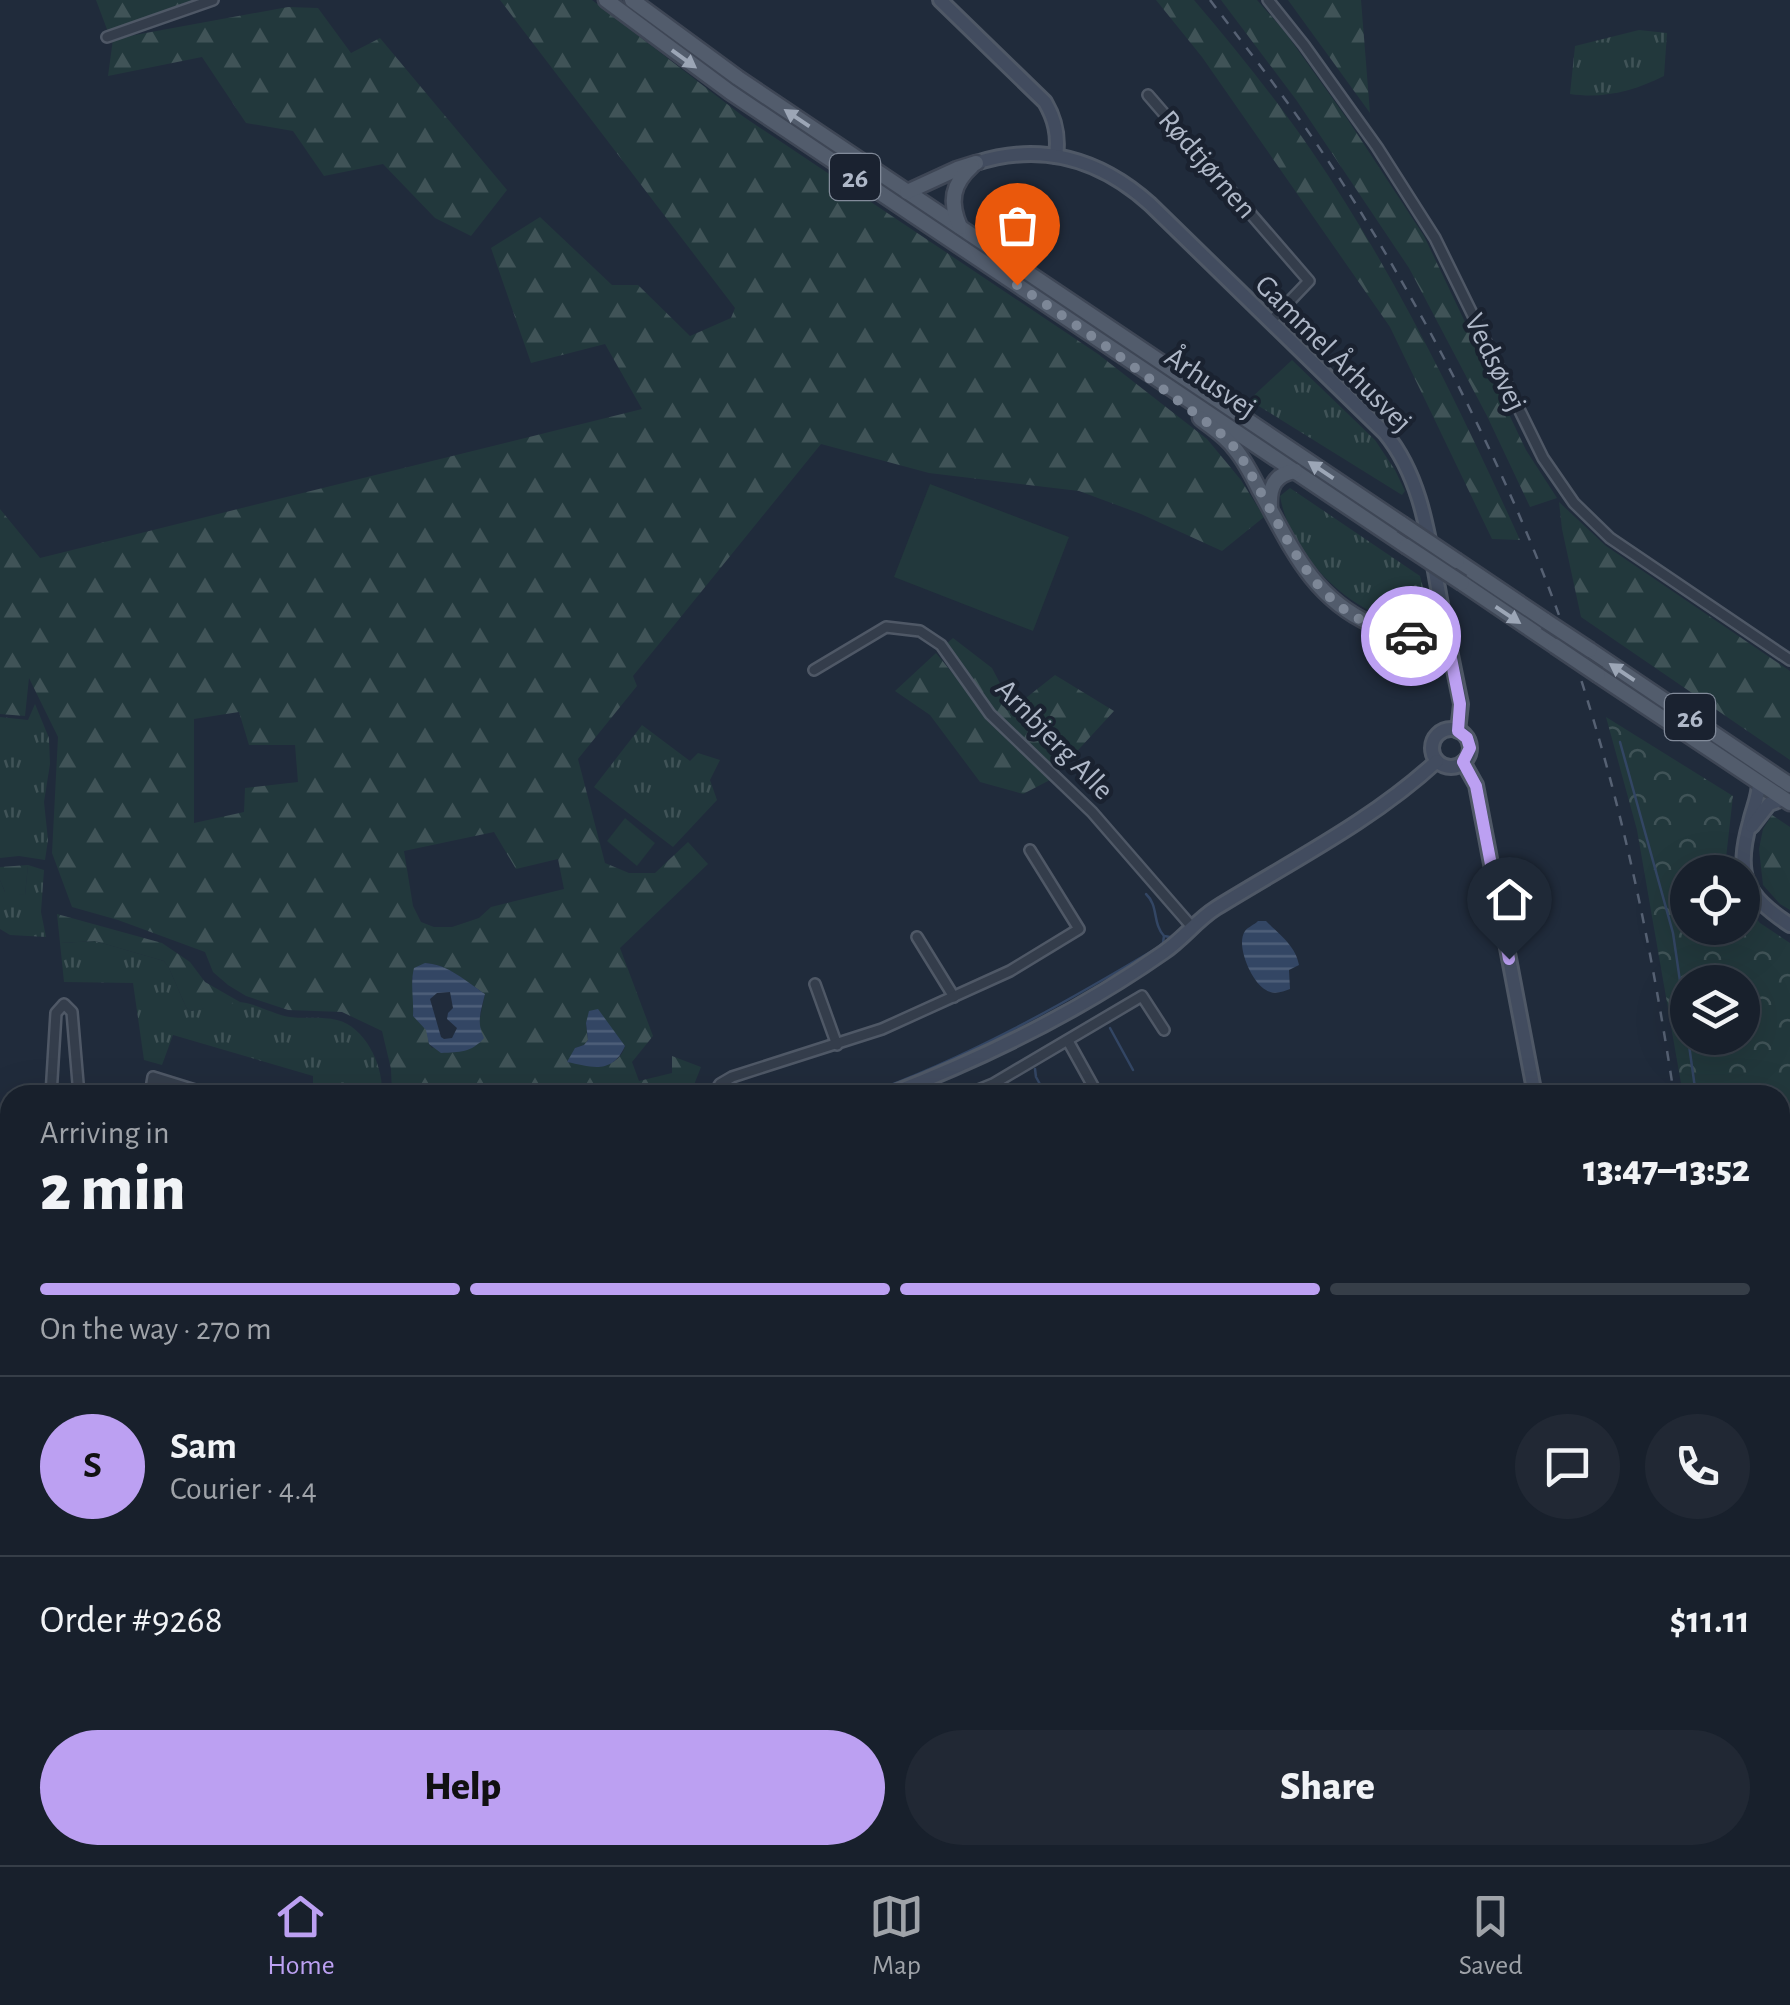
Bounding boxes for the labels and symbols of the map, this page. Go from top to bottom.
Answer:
one-way arrow [671,48,697,68]
street label: Rødtjørnen [1153,105,1262,224]
one-way arrow [783,109,810,128]
road number: 26 [830,154,880,200]
pin [975,183,1060,286]
street label: Gammel Århusvej [1249,268,1419,438]
street label: Vedsøvej [1459,309,1531,416]
street label: Århusvej [1159,340,1263,424]
one-way arrow [1308,461,1335,480]
courier [1361,586,1461,686]
one-way arrow [1495,605,1522,623]
one-way arrow [1608,663,1635,681]
street label: Arnbjerg Alle [990,674,1119,806]
road number: 26 [1665,694,1715,740]
pin [1467,857,1552,960]

